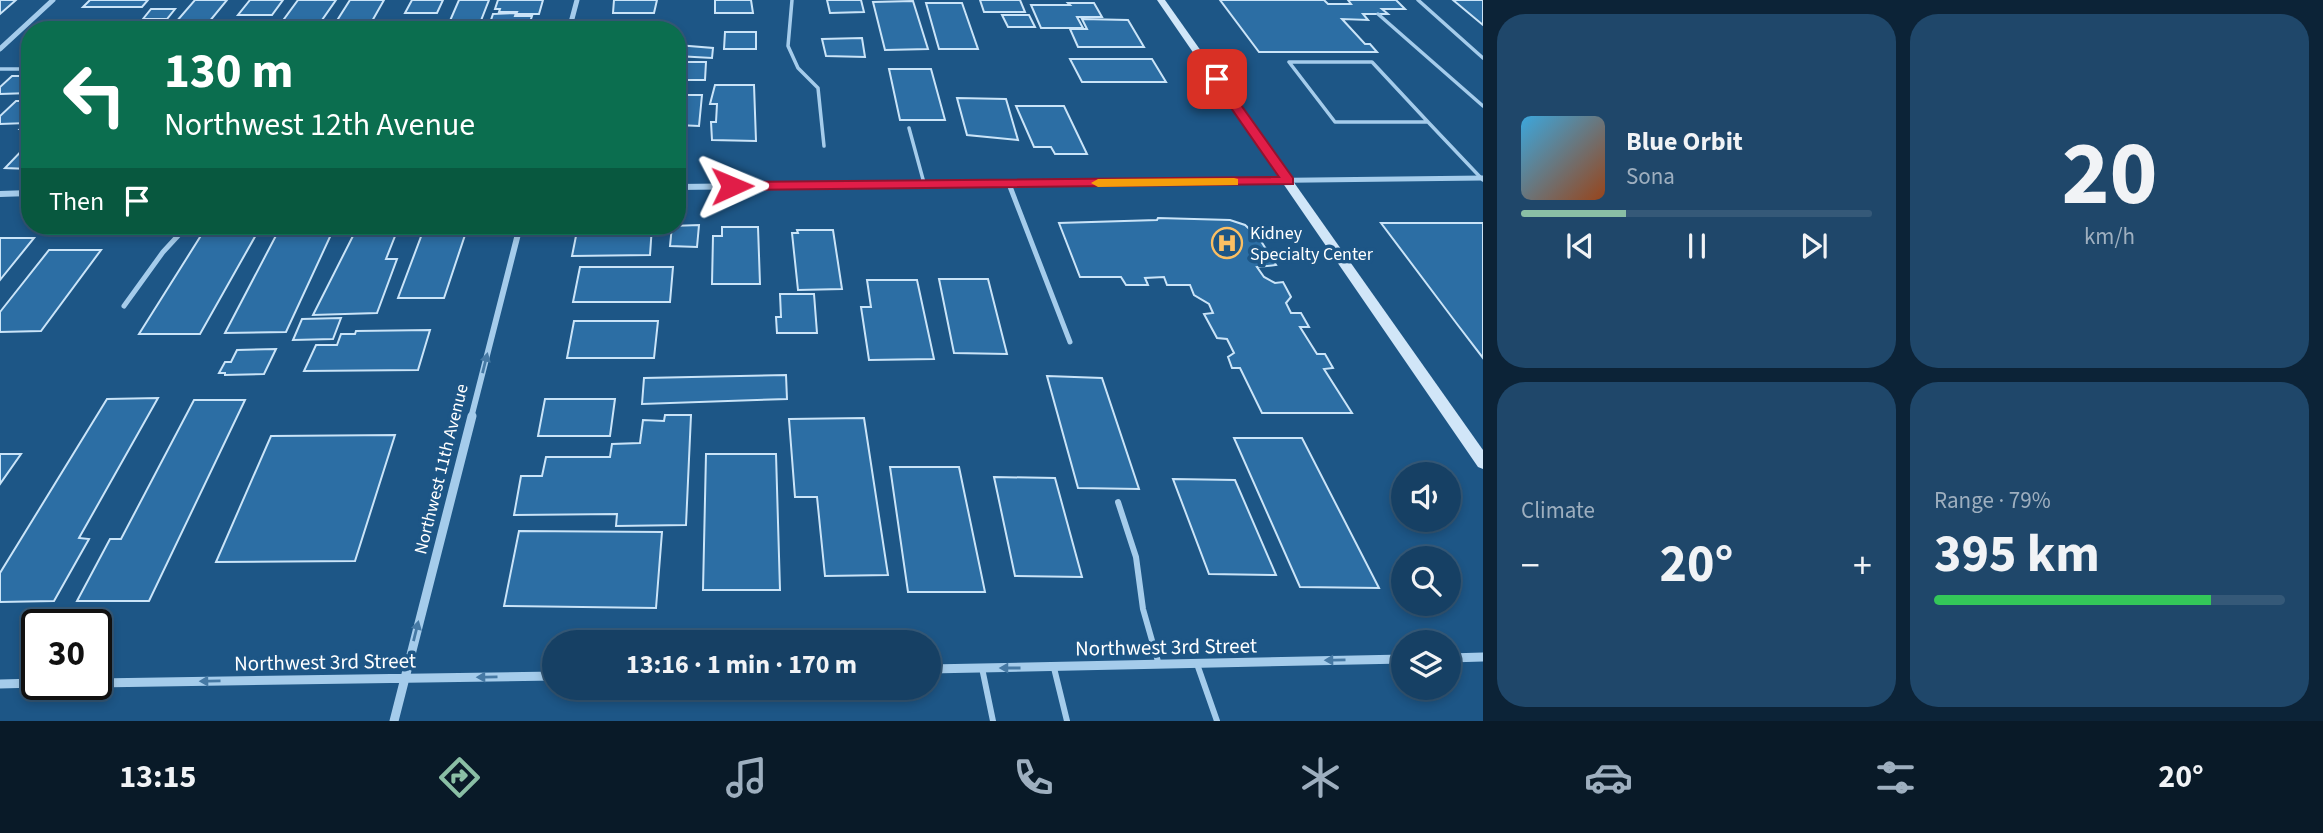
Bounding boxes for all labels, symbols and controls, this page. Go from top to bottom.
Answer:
text: 130 m [164,37,293,107]
icon: left [49,49,140,140]
pin [1187,49,1247,109]
icon: arrive [1198,60,1236,98]
text: Northwest 12th Avenue [164,102,475,148]
text: 20 [2061,110,2158,239]
text: Blue Orbit [1626,123,1743,160]
position arrow [695,149,769,223]
text: Sona [1626,160,1675,193]
icon: arrive [118,182,156,220]
text: Then [49,183,104,220]
text: km/h [2084,220,2135,253]
place label: Kidney Specialty Center [1250,221,1374,267]
hospital icon: Kidney Specialty Center [1210,226,1244,260]
icon: previous [1561,227,1599,265]
icon: pause [1678,227,1716,265]
icon: next [1795,227,1833,265]
one-way arrow [480,352,491,374]
street label: Northwest 11th Avenue [408,381,475,557]
map controls [1391,462,1461,700]
button: sound [1391,462,1461,532]
text: Range · 79% [1934,484,2051,517]
text: Climate [1521,494,1595,527]
text: 395 km [1934,518,2100,592]
text: 20° [1660,528,1733,602]
text: − [1521,539,1540,593]
text: + [1853,539,1872,593]
button: search [1391,546,1461,616]
speed limit sign: 30 [21,609,112,700]
one-way arrow [411,620,422,642]
street label: Northwest 3rd Street [1075,630,1257,664]
button: layers [1391,630,1461,700]
street label: Northwest 3rd Street [234,645,416,679]
text: 13:16 · 1 min · 170 m [626,646,857,683]
one-way arrow [1324,655,1346,666]
one-way arrow [999,662,1021,674]
one-way arrow [475,671,497,683]
one-way arrow [199,675,221,687]
icon: directions [435,753,484,802]
icon: music [722,753,771,802]
icon: phone [1009,753,1058,802]
icon: climate [1296,753,1345,802]
icon: car [1584,753,1633,802]
icon: filters [1871,753,1920,802]
text: 13:15 [119,754,196,800]
text: 20° [2158,754,2204,800]

